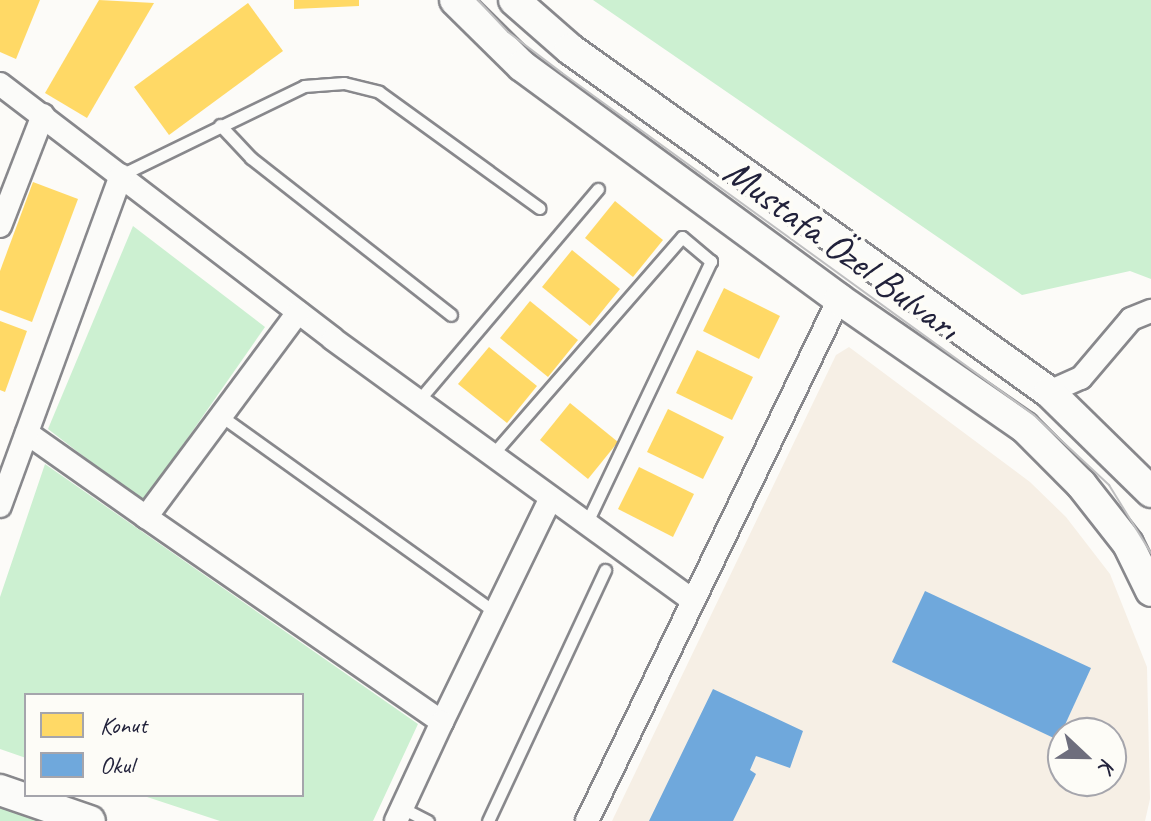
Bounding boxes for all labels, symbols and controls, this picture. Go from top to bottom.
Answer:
street label: Mustafa Özel Bulvarı [715,147,969,351]
legend [24,693,304,797]
text: Konut [100,710,147,740]
north arrow [1047,717,1127,797]
text: Okul [100,750,134,780]
text: K [1092,755,1122,776]

